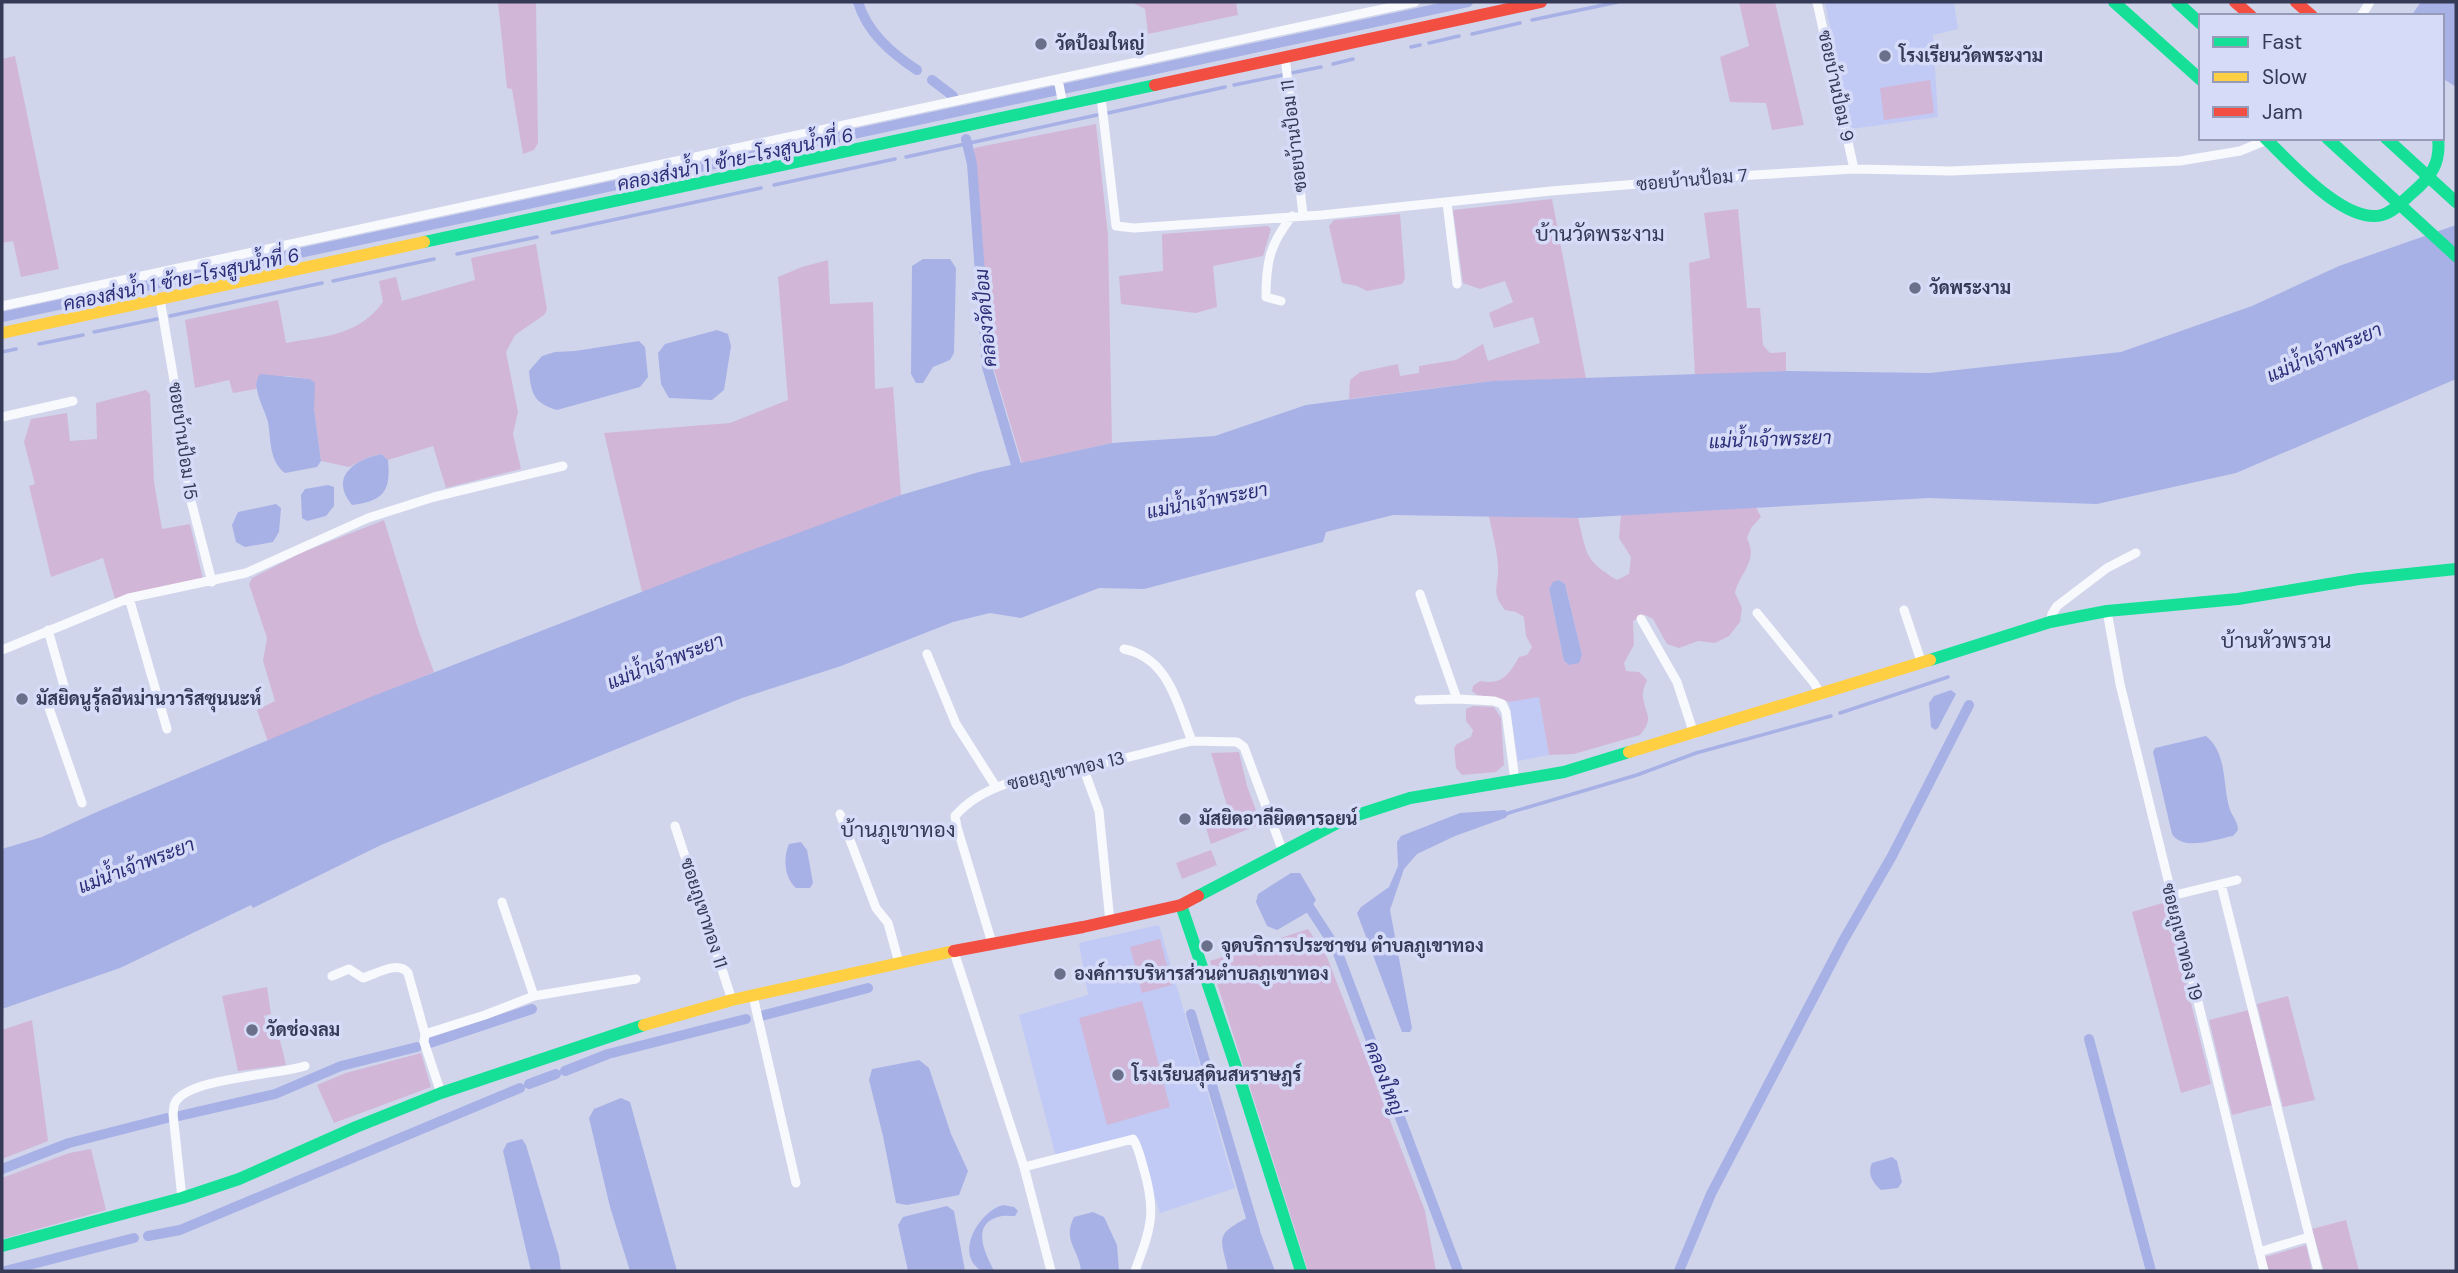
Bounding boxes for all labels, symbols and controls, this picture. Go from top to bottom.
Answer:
legend [2199,14,2444,140]
street label: ซอยบ้านป้อม 9 [1812,28,1860,144]
text: Fast [2262,28,2302,56]
place label: วัดป้อมใหญ่ [1055,31,1144,56]
marker: วัดป้อมใหญ่ [1033,36,1049,52]
place label: โรงเรียนวัดพระงาม [1898,43,2043,68]
marker: โรงเรียนวัดพระงาม [1877,48,1893,64]
text: Slow [2262,63,2307,91]
street label: ซอยบ้านป้อม 11 [1275,78,1313,194]
text: Jam [2262,98,2303,126]
water label: คลองส่งน้ำ 1 ซ้าย-โรงสูบน้ำที่ 6 [614,117,856,198]
street label: ซอยบ้านป้อม 7 [1635,163,1749,197]
district label: บ้านวัดพระงาม [1535,220,1665,248]
water label: คลองส่งน้ำ 1 ซ้าย-โรงสูบน้ำที่ 6 [60,237,302,318]
water label: คลองวัดป้อม [969,267,1002,368]
place label: วัดพระงาม [1929,276,2011,300]
marker: วัดพระงาม [1907,280,1923,296]
water label: แม่น้ำเจ้าพระยา [2262,314,2386,388]
street label: ซอยบ้านป้อม 15 [163,381,203,501]
water label: แม่น้ำเจ้าพระยา [1708,422,1832,454]
water label: แม่น้ำเจ้าพระยา [1144,474,1270,524]
water label: แม่น้ำเจ้าพระยา [602,625,727,695]
district label: บ้านหัวพรวน [2221,627,2331,655]
place label: มัสยิดนูรุ้ลอีหม่านวาริสซุนนะห์ [36,686,262,713]
marker: มัสยิดนูรุ้ลอีหม่านวาริสซุนนะห์ [14,691,30,707]
street label: ซอยภูเขาทอง 13 [1005,746,1127,797]
place label: มัสยิดอาลียิดดารอยน์ [1199,806,1358,831]
marker: มัสยิดอาลียิดดารอยน์ [1177,811,1193,827]
district label: บ้านภูเขาทอง [841,816,955,845]
water label: แม่น้ำเจ้าพระยา [73,829,198,899]
street label: ซอยภูเขาทอง 11 [674,855,733,972]
street label: ซอยภูเขาทอง 19 [2155,881,2208,1004]
place label: จุดบริการประชาชน ตำบลภูเขาทอง [1221,934,1484,960]
marker: จุดบริการประชาชน ตำบลภูเขาทอง [1199,938,1215,954]
place label: องค์การบริหารส่วนตำบลภูเขาทอง [1074,961,1329,987]
marker: องค์การบริหารส่วนตำบลภูเขาทอง [1052,966,1068,982]
place label: วัดช่องลม [266,1018,340,1042]
marker: วัดช่องลม [244,1022,260,1038]
water label: คลองใหญ่ [1359,1038,1410,1120]
place label: โรงเรียนสุดินสหราษฎร์ [1131,1062,1303,1089]
marker: โรงเรียนสุดินสหราษฎร์ [1110,1067,1126,1083]

